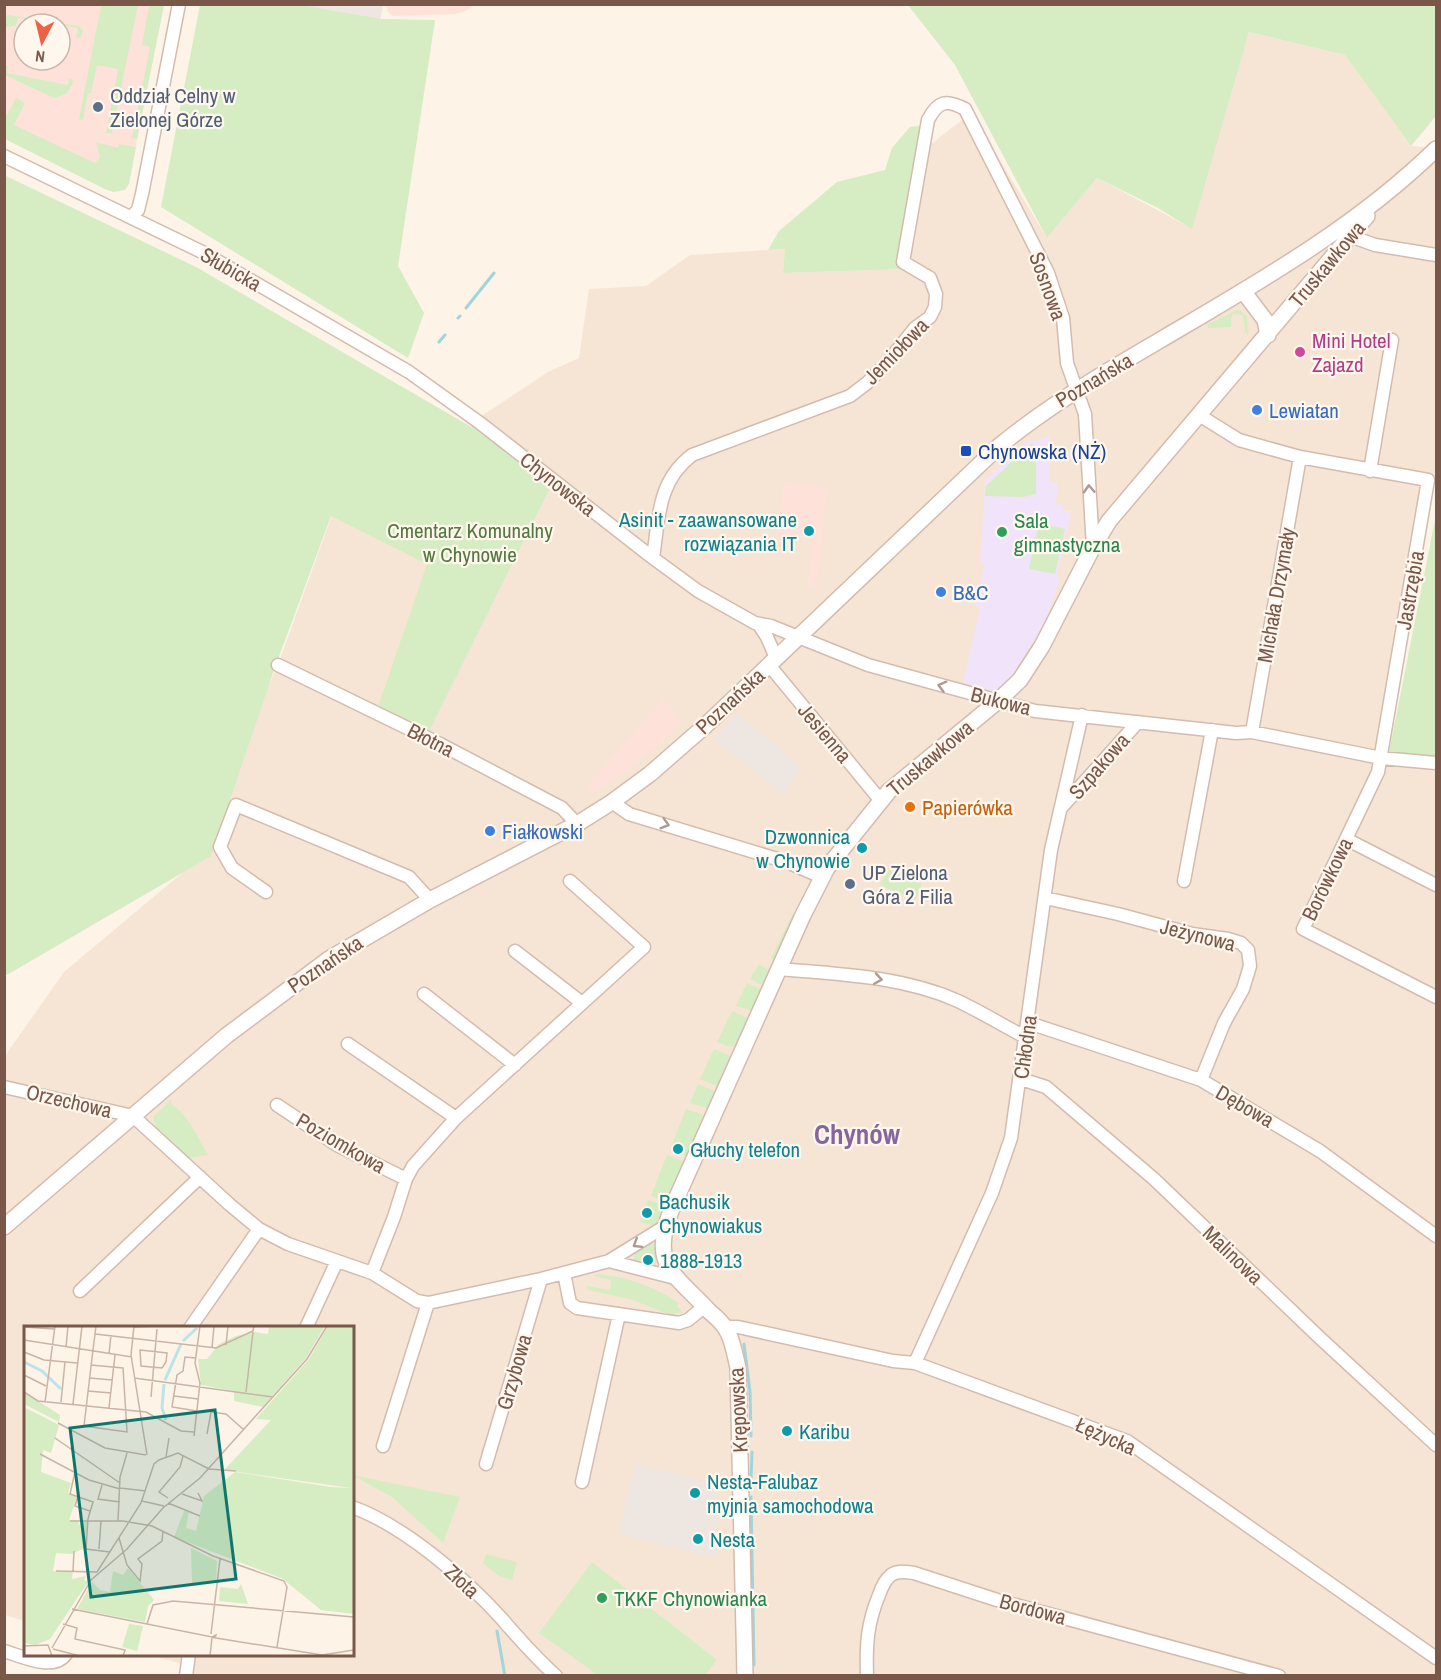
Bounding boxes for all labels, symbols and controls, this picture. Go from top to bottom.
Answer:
north arrow [12,12,72,72]
text: N [34,45,46,68]
place label: Oddział Celny w Zielonej Górze [110,81,236,134]
marker: Oddział Celny w Zielonej Górze [91,100,105,114]
street label: Truskawkowa [1282,214,1372,313]
street label: Słubicka [195,240,267,298]
street label: Sosnowa [1022,248,1074,325]
street label: Jemiołowa [857,311,935,391]
place label: Mini Hotel Zajazd [1312,326,1390,379]
street label: Poznańska [1050,345,1138,414]
marker: Mini Hotel Zajazd [1293,345,1307,359]
place label: Lewiatan [1269,396,1339,425]
marker: Lewiatan [1250,403,1264,417]
place label: Chynowska (NŻ) [978,437,1106,466]
marker: Chynowska (NŻ) [959,444,973,458]
street label: Chynowska [514,445,602,523]
one-way arrow [1083,484,1096,493]
place label: Asinit - zaawansowane rozwiązania IT [618,505,797,558]
place label: Sala gimnastyczna [1014,506,1121,559]
park label: Cmentarz Komunalny w Chynowie [387,516,553,569]
marker: Asinit - zaawansowane rozwiązania IT [802,524,816,538]
marker: Sala gimnastyczna [995,525,1009,539]
street label: Michała Drzymały [1250,525,1302,665]
street label: Jastrzębia [1389,548,1431,632]
place label: B&C [953,578,988,607]
marker: B&C [934,585,948,599]
street label: Poznańska [689,661,771,741]
one-way arrow [937,680,947,693]
street label: Bukowa [968,680,1035,723]
street label: Jesienna [791,697,859,769]
street label: Truskawkowa [881,713,980,803]
street label: Błotna [403,716,460,764]
street label: Szpakowa [1062,726,1136,805]
place label: Papierówka [922,793,1013,822]
marker: Papierówka [903,800,917,814]
place label: Fiałkowski [502,817,583,846]
one-way arrow [659,817,670,829]
place label: Dzwonnica w Chynowie [756,822,850,875]
marker: Fiałkowski [483,824,497,838]
street label: Borówkowa [1294,832,1360,925]
marker: Dzwonnica w Chynowie [855,841,869,855]
place label: UP Zielona Góra 2 Filia [862,858,953,911]
marker: UP Zielona Góra 2 Filia [843,877,857,891]
street label: Jeżynowa [1157,912,1239,958]
street label: Poznańska [282,928,369,1000]
one-way arrow [873,972,883,984]
street label: Chłodna [1006,1013,1044,1081]
street label: Orzechowa [23,1077,115,1125]
street label: Dębowa [1210,1078,1280,1135]
street label: Poziomkowa [291,1106,391,1180]
district label: Chynów [814,1116,901,1152]
place label: Głuchy telefon [690,1135,800,1164]
marker: Głuchy telefon [671,1142,685,1156]
place label: Bachusik Chynowiakus [659,1187,762,1240]
marker: Bachusik Chynowiakus [640,1206,654,1220]
street label: Malinowa [1196,1219,1270,1291]
one-way arrow [633,1236,643,1248]
place label: 1888-1913 [660,1246,742,1275]
marker: 1888-1913 [641,1253,655,1267]
inset map [24,1326,354,1656]
street label: Grzybowa [489,1330,539,1413]
street label: Krępowska [721,1366,755,1453]
street label: Łężycka [1071,1410,1141,1462]
place label: Karibu [799,1417,850,1446]
marker: Karibu [780,1424,794,1438]
place label: Nesta-Falubaz myjnia samochodowa [707,1467,874,1520]
marker: Nesta-Falubaz myjnia samochodowa [688,1486,702,1500]
place label: Nesta [710,1525,755,1554]
marker: Nesta [691,1532,705,1546]
street label: Złota [438,1557,486,1605]
place label: TKKF Chynowianka [614,1584,768,1613]
street label: Bordowa [996,1586,1070,1632]
marker: TKKF Chynowianka [595,1591,609,1605]

